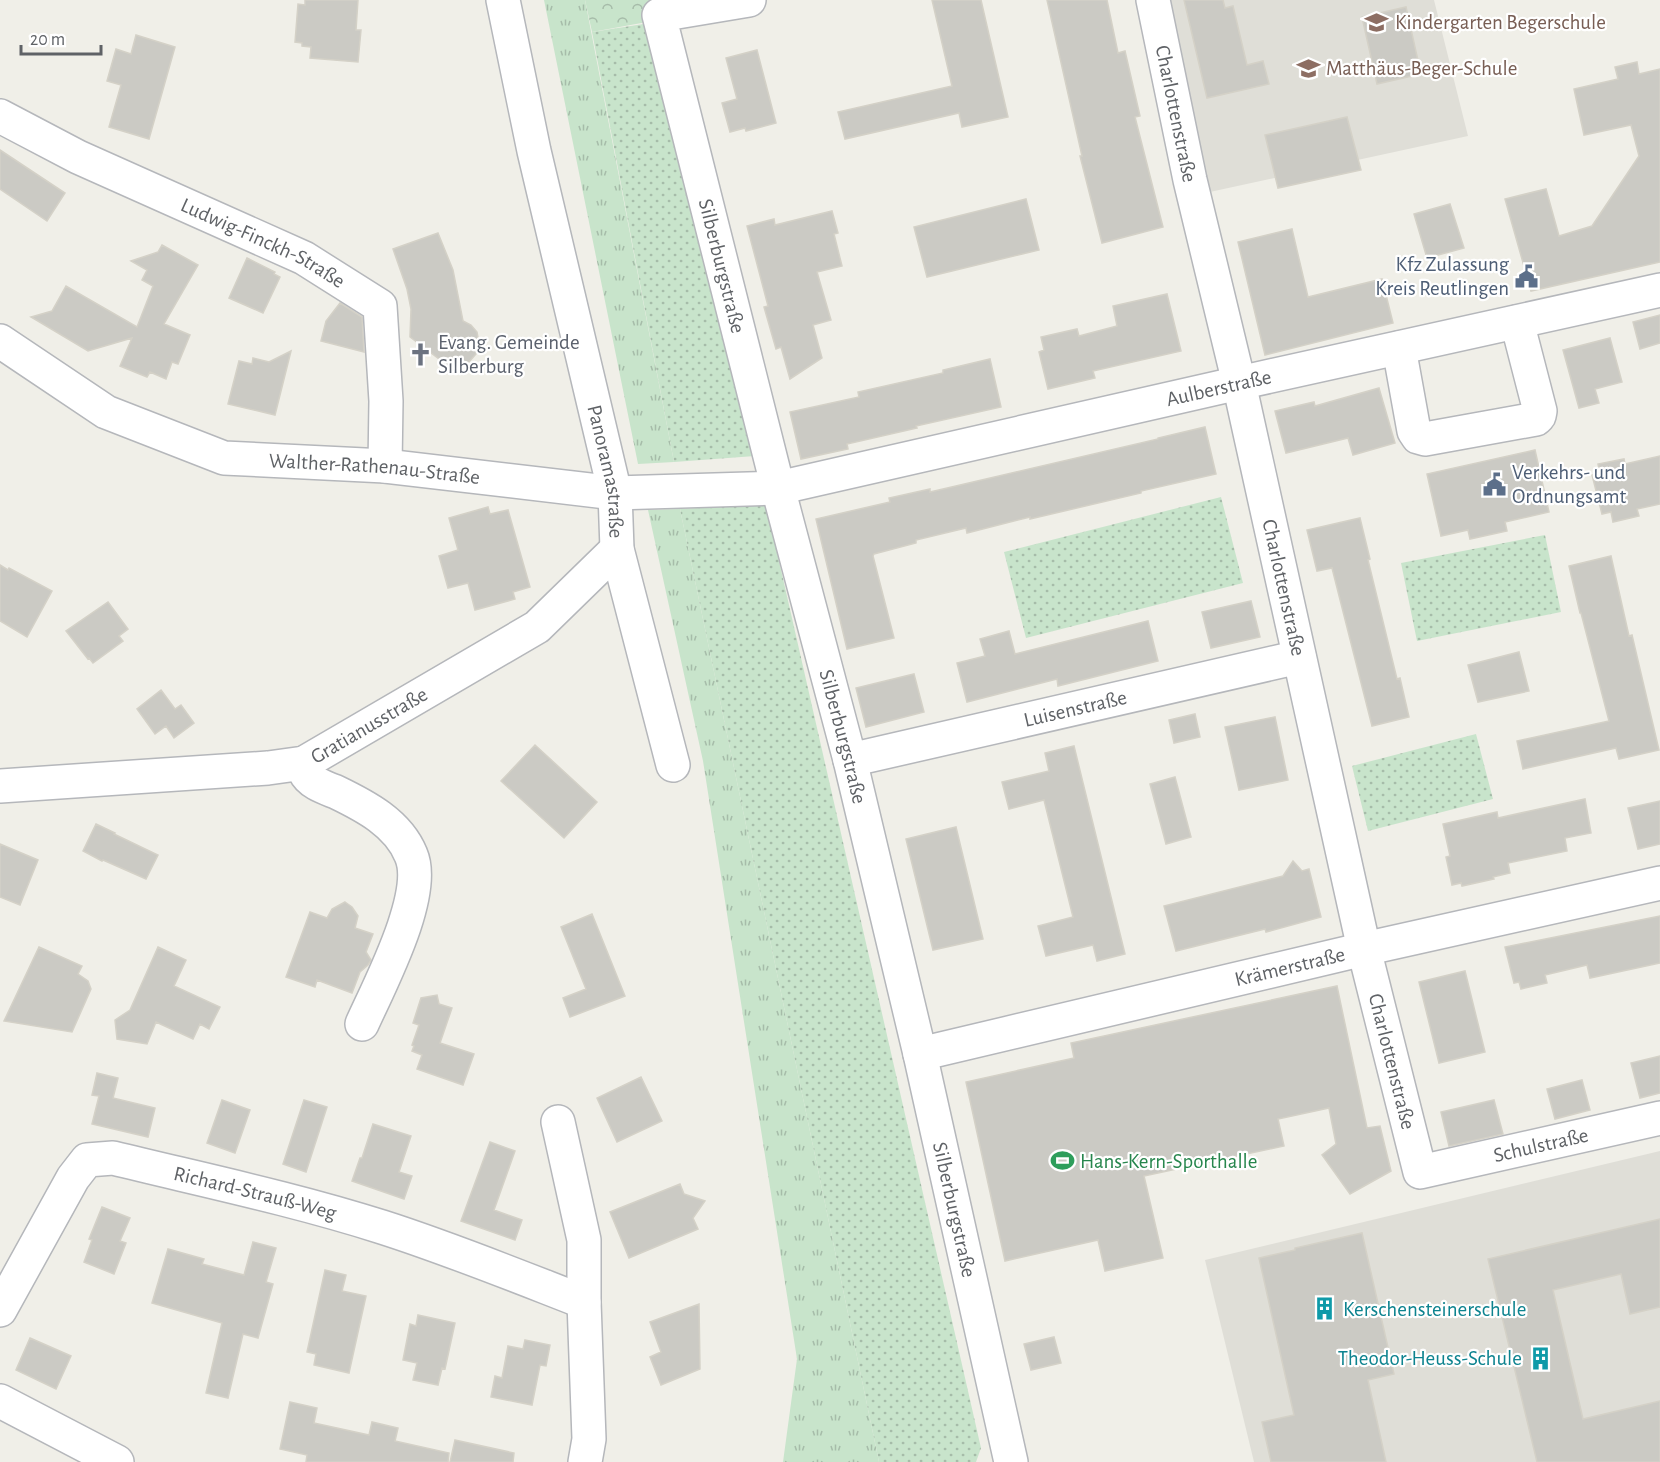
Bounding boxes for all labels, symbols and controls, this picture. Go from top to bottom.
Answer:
school or university icon: Kindergarten Begerschule [1364,9,1390,35]
place label: Kindergarten Begerschule [1395,12,1606,33]
scale bar [21,18,100,56]
text: 20 m [30,31,65,49]
street label: Charlottenstraße [1152,43,1200,184]
school or university icon: Matthäus-Beger-Schule [1295,55,1321,81]
place label: Matthäus-Beger-Schule [1326,58,1517,79]
street label: Ludwig-Finckh-Straße [178,194,348,292]
street label: Silberburgstraße [695,197,749,336]
place label: Kfz Zulassung Kreis Reutlingen [1375,254,1510,299]
public building icon: Kfz Zulassung Kreis Reutlingen [1514,263,1540,289]
place label: Evang. Gemeinde Silberburg [438,332,580,377]
church icon: Evang. Gemeinde Silberburg [407,341,433,367]
street label: Aulberstraße [1164,366,1273,410]
street label: Panoramastraße [583,403,627,539]
street label: Walther-Rathenau-Straße [268,450,481,488]
place label: Verkehrs- und Ordnungsamt [1512,462,1626,507]
public building icon: Verkehrs- und Ordnungsamt [1481,471,1507,497]
street label: Charlottenstraße [1258,517,1309,658]
street label: Silberburgstraße [815,667,870,806]
street label: Gratianusstraße [307,683,431,768]
street label: Luisenstraße [1022,687,1129,731]
street label: Krämerstraße [1233,944,1347,990]
street label: Charlottenstraße [1365,991,1419,1132]
street label: Schulstraße [1492,1124,1590,1166]
street label: Silberburgstraße [929,1140,979,1279]
sports icon: Hans-Kern-Sporthalle [1049,1148,1075,1174]
place label: Hans-Kern-Sporthalle [1080,1151,1257,1172]
street label: Richard-Strauß-Weg [172,1163,339,1224]
building icon: Kerschensteinerschule [1312,1296,1338,1322]
place label: Kerschensteinerschule [1343,1299,1526,1320]
building icon: Theodor-Heuss-Schule [1527,1345,1553,1371]
place label: Theodor-Heuss-Schule [1338,1348,1522,1369]

